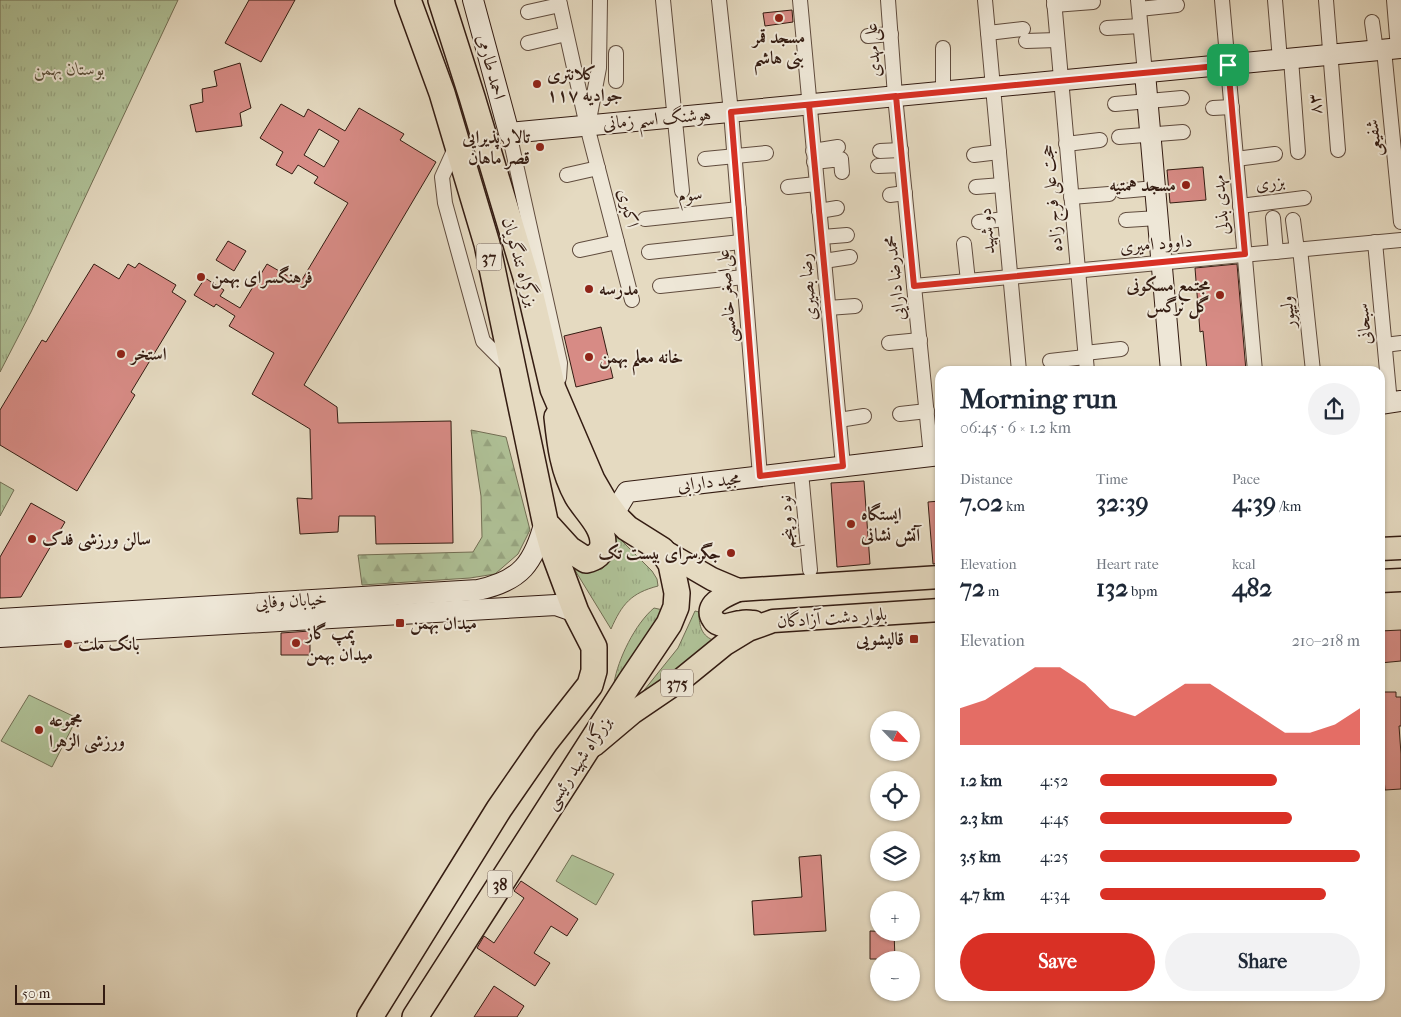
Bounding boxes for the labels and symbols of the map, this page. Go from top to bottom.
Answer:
marker: مسجد قمر بنی هاشم [773,12,785,24]
street label: علی مهدی [861,22,887,78]
place label: مسجد قمر بنی هاشم [751,27,805,76]
street label: احمد طارمی [472,32,510,102]
pin [1207,44,1249,86]
park label: بوستان بهمن [33,59,105,81]
place label: کلانتری ۱۱۷ جوادیه [547,64,623,106]
marker: کلانتری ۱۱۷ جوادیه [531,78,543,90]
street label: ۸۳ [1304,93,1326,115]
street label: هوشنگ اسم زمانی [602,102,713,141]
street label: شفیعی [1362,118,1388,158]
place label: تالار پذیرایی قصر ماهان [461,127,531,170]
marker: تالار پذیرایی قصر ماهان [534,141,546,153]
street label: حجت علی فرج زاده [1037,143,1072,253]
street label: بزری [1254,171,1286,195]
street label: مهدی بذلی [1208,174,1235,236]
place label: مسجد همتیه [1109,175,1176,196]
marker: مسجد همتیه [1180,179,1192,191]
street label: سوم [677,183,704,212]
street label: اکبری [613,186,643,230]
street label: دو شهید [975,207,1000,255]
street label: بزرگراه تندگویان [497,214,545,309]
street label: داوود امیری [1119,230,1193,258]
street label: محمدرضا دارایی [880,234,911,322]
road number: 37 [476,243,502,270]
street label: علی‌اصغر خامسی [712,248,744,344]
street label: رضا بصیری [795,252,821,322]
place label: فرهنگسرای بهمن [211,265,313,289]
marker: فرهنگسرای بهمن [195,271,207,283]
place label: مجتمع مسکونی گل نرگس [1125,275,1211,319]
place label: مدرسه [599,279,639,300]
marker: مدرسه [583,283,595,295]
marker: مجتمع مسکونی گل نرگس [1214,289,1226,301]
street label: ولیپور [1276,295,1301,331]
street label: سبحانی [1352,302,1376,346]
place label: استخر [129,344,167,366]
place label: خانه معلم بهمن [599,347,683,376]
marker: استخر [115,348,127,360]
marker: خانه معلم بهمن [583,351,595,363]
street label: مجید دارابی [676,468,742,498]
street label: نود و پنجم [774,494,806,550]
place label: ایستگاه آتش نشانی [860,502,922,547]
marker: ایستگاه آتش نشانی [845,518,857,530]
place label: سالن ورزشی فدک [42,529,151,552]
marker: سالن ورزشی فدک [26,533,38,545]
place label: جگرسرای بیست تک [598,542,721,565]
marker: جگرسرای بیست تک [725,547,737,559]
street label: خیابان وفایی [255,589,327,614]
street label: بلوار دشت آزادگان [776,603,888,632]
place label: میدان بهمن [410,613,477,635]
marker: میدان بهمن [394,617,406,629]
place label: پمپ گاز میدان بهمن [304,622,373,666]
place label: قالیشویی [855,629,904,651]
marker: قالیشویی [908,633,920,645]
place label: بانک ملت [78,634,140,655]
marker: پمپ گاز میدان بهمن [290,637,302,649]
marker: بانک ملت [62,638,74,650]
road number: 375 [661,670,693,696]
place label: مجموعه ورزشی الزهرا [49,710,125,754]
street label: بزرگراه شهید رئیسی [538,711,618,815]
north arrow [870,711,920,761]
marker: مجموعه ورزشی الزهرا [33,724,45,736]
road number: 38 [488,871,512,898]
scale bar [15,982,105,1005]

